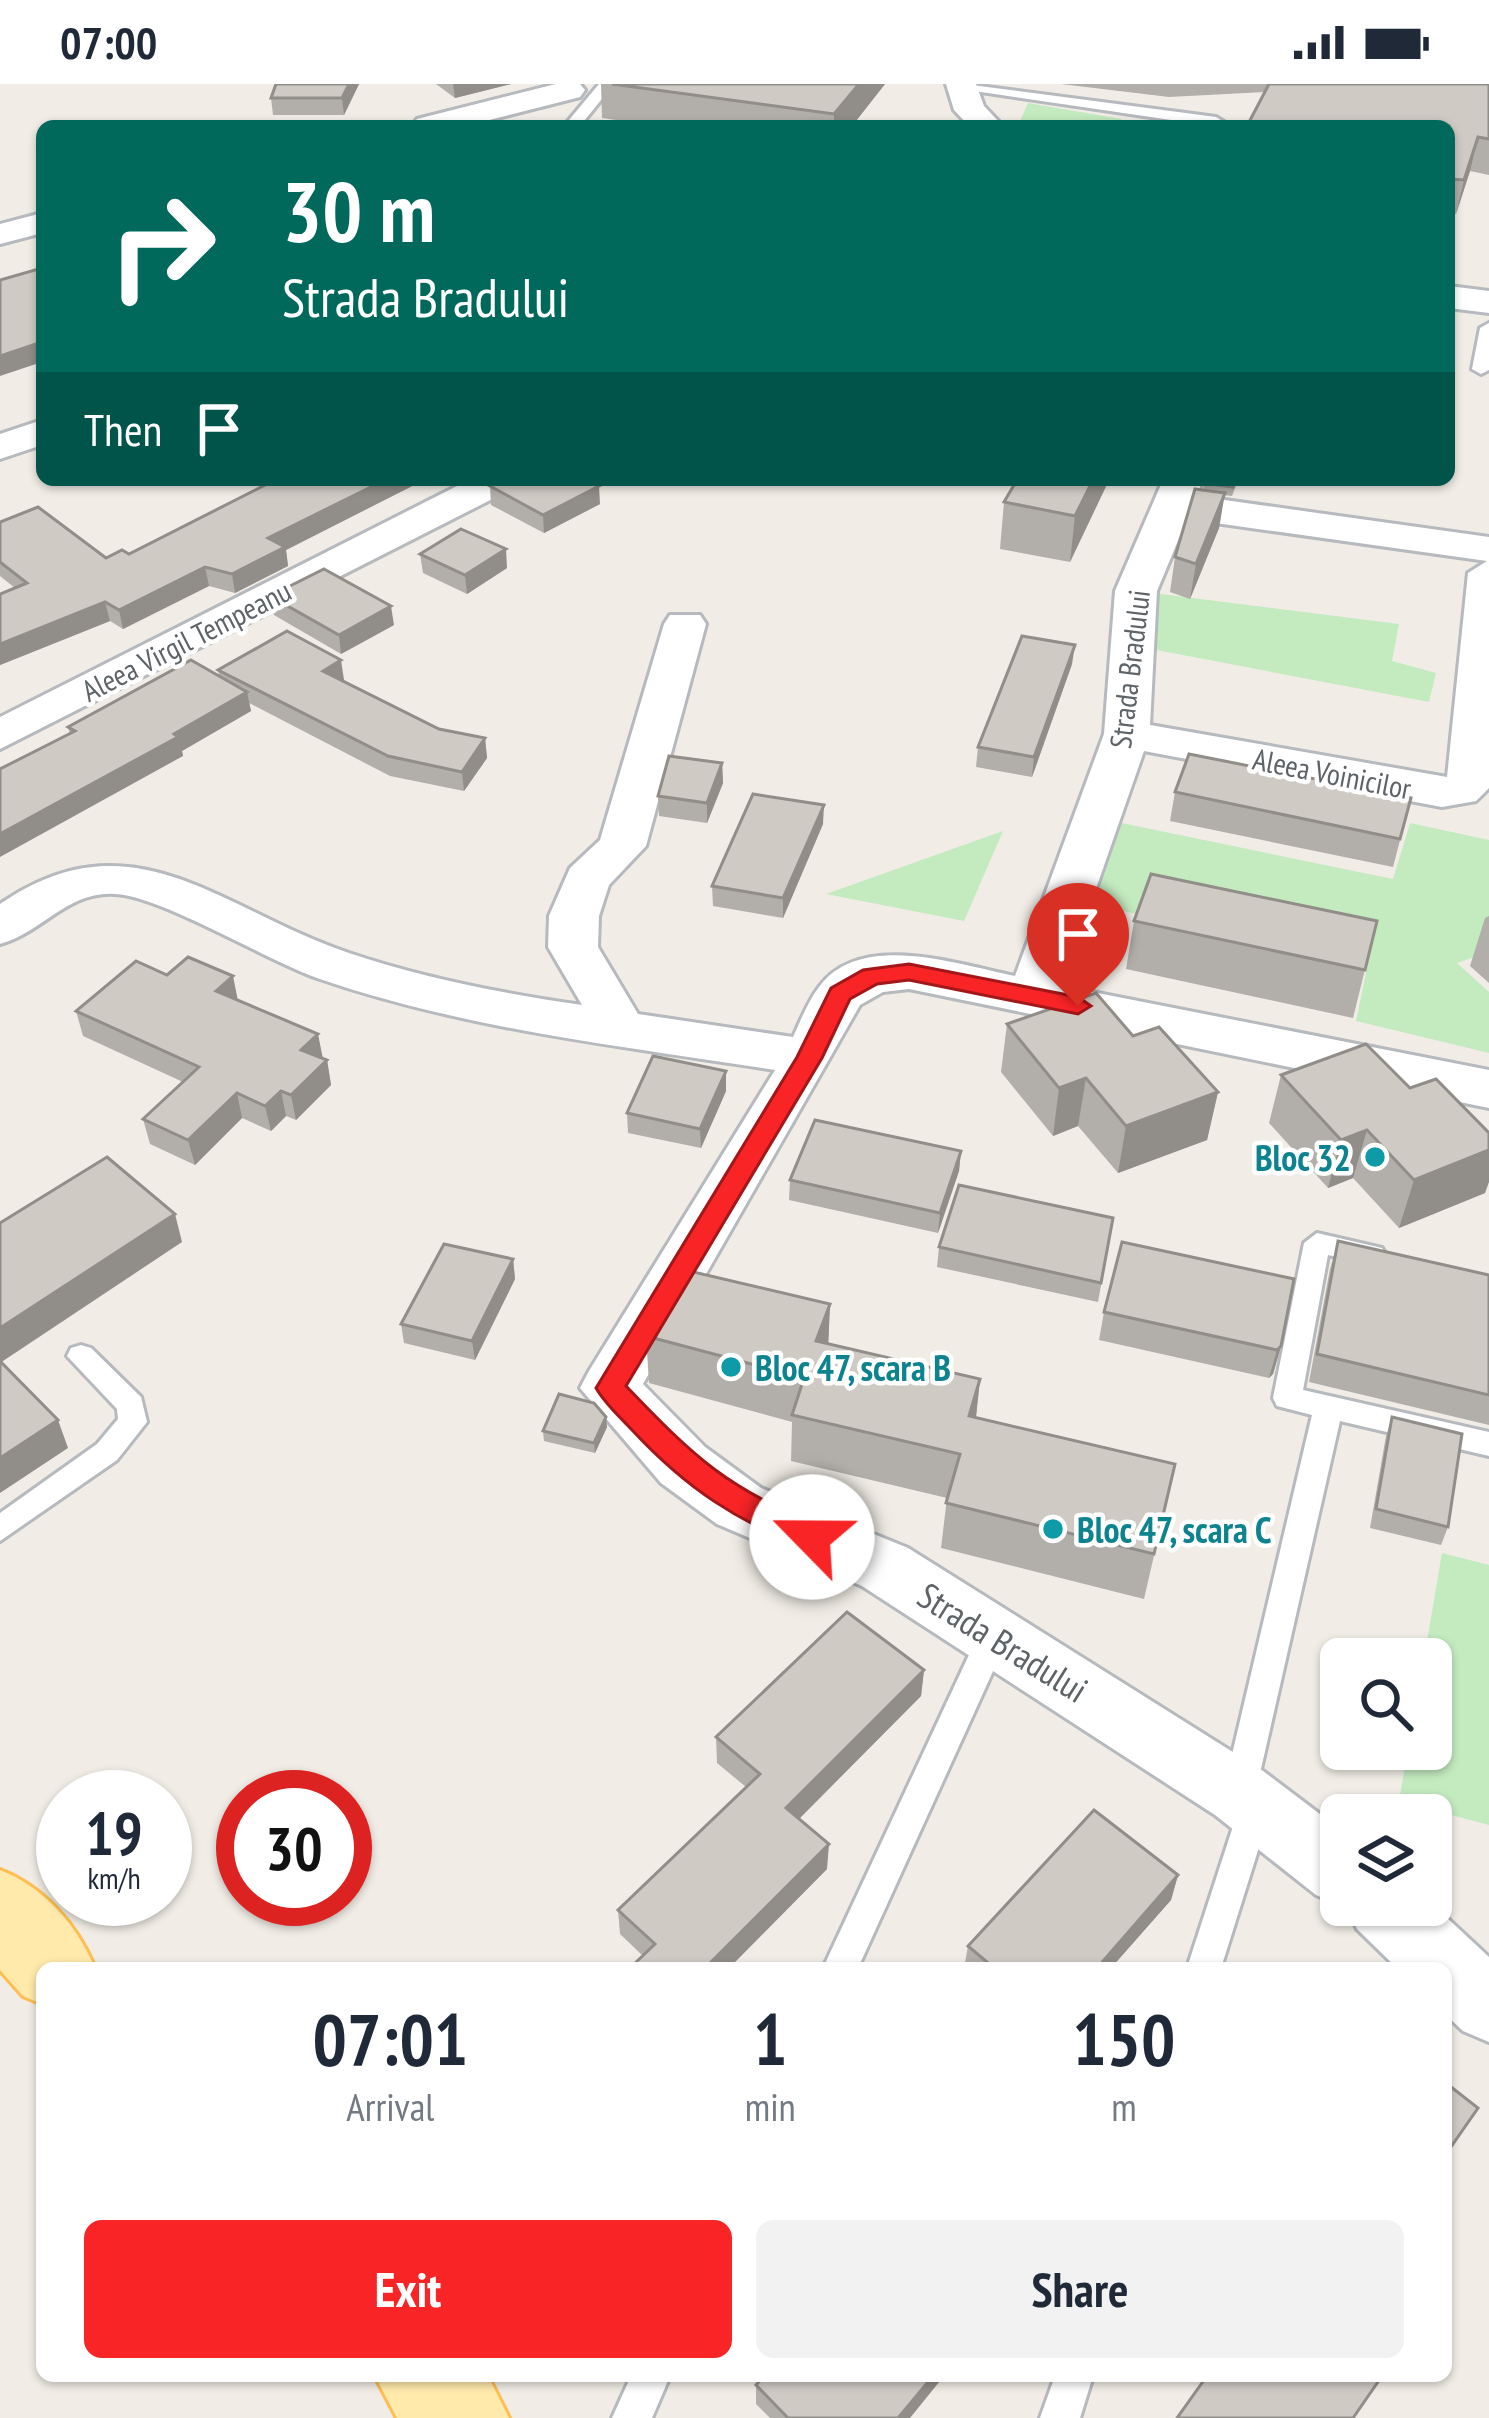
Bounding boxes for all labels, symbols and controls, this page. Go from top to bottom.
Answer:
text: 07:00 [60,13,157,71]
text: 30 m [282,156,435,265]
icon: right [84,168,240,324]
text: Strada Bradului [282,262,569,332]
icon: arrive [186,396,252,462]
text: Then [84,400,162,458]
street label: Aleea Virgil Tempeanu [75,570,297,710]
street label: Strada Bradului [1100,587,1158,751]
street label: Aleea Voinicilor [1250,739,1415,808]
pin [1027,883,1129,1006]
icon: arrive [1045,901,1111,967]
place label: Bloc 32 [1255,1134,1351,1181]
marker: Bloc 32 [1362,1144,1388,1170]
place label: Bloc 47, scara B [755,1344,951,1391]
marker: Bloc 47, scara B [718,1354,744,1380]
position arrow [749,1474,875,1600]
place label: Bloc 47, scara C [1077,1506,1271,1553]
marker: Bloc 47, scara C [1040,1516,1066,1542]
street label: Strada Bradului [909,1571,1097,1713]
map controls [1320,1638,1452,1926]
button: search [1320,1638,1452,1770]
speed limit sign: 30 [216,1770,372,1926]
text: 19 [85,1794,143,1872]
button: layers [1320,1794,1452,1926]
text: km/h [87,1858,141,1897]
text: 07:01 [313,1992,468,2085]
text: 1 [753,1992,787,2085]
text: 150 [1072,1992,1175,2085]
text: Arrival [346,2081,434,2132]
text: min [745,2081,796,2132]
text: m [1111,2081,1137,2132]
button: Exit [84,2220,732,2358]
button: Share [756,2220,1404,2358]

